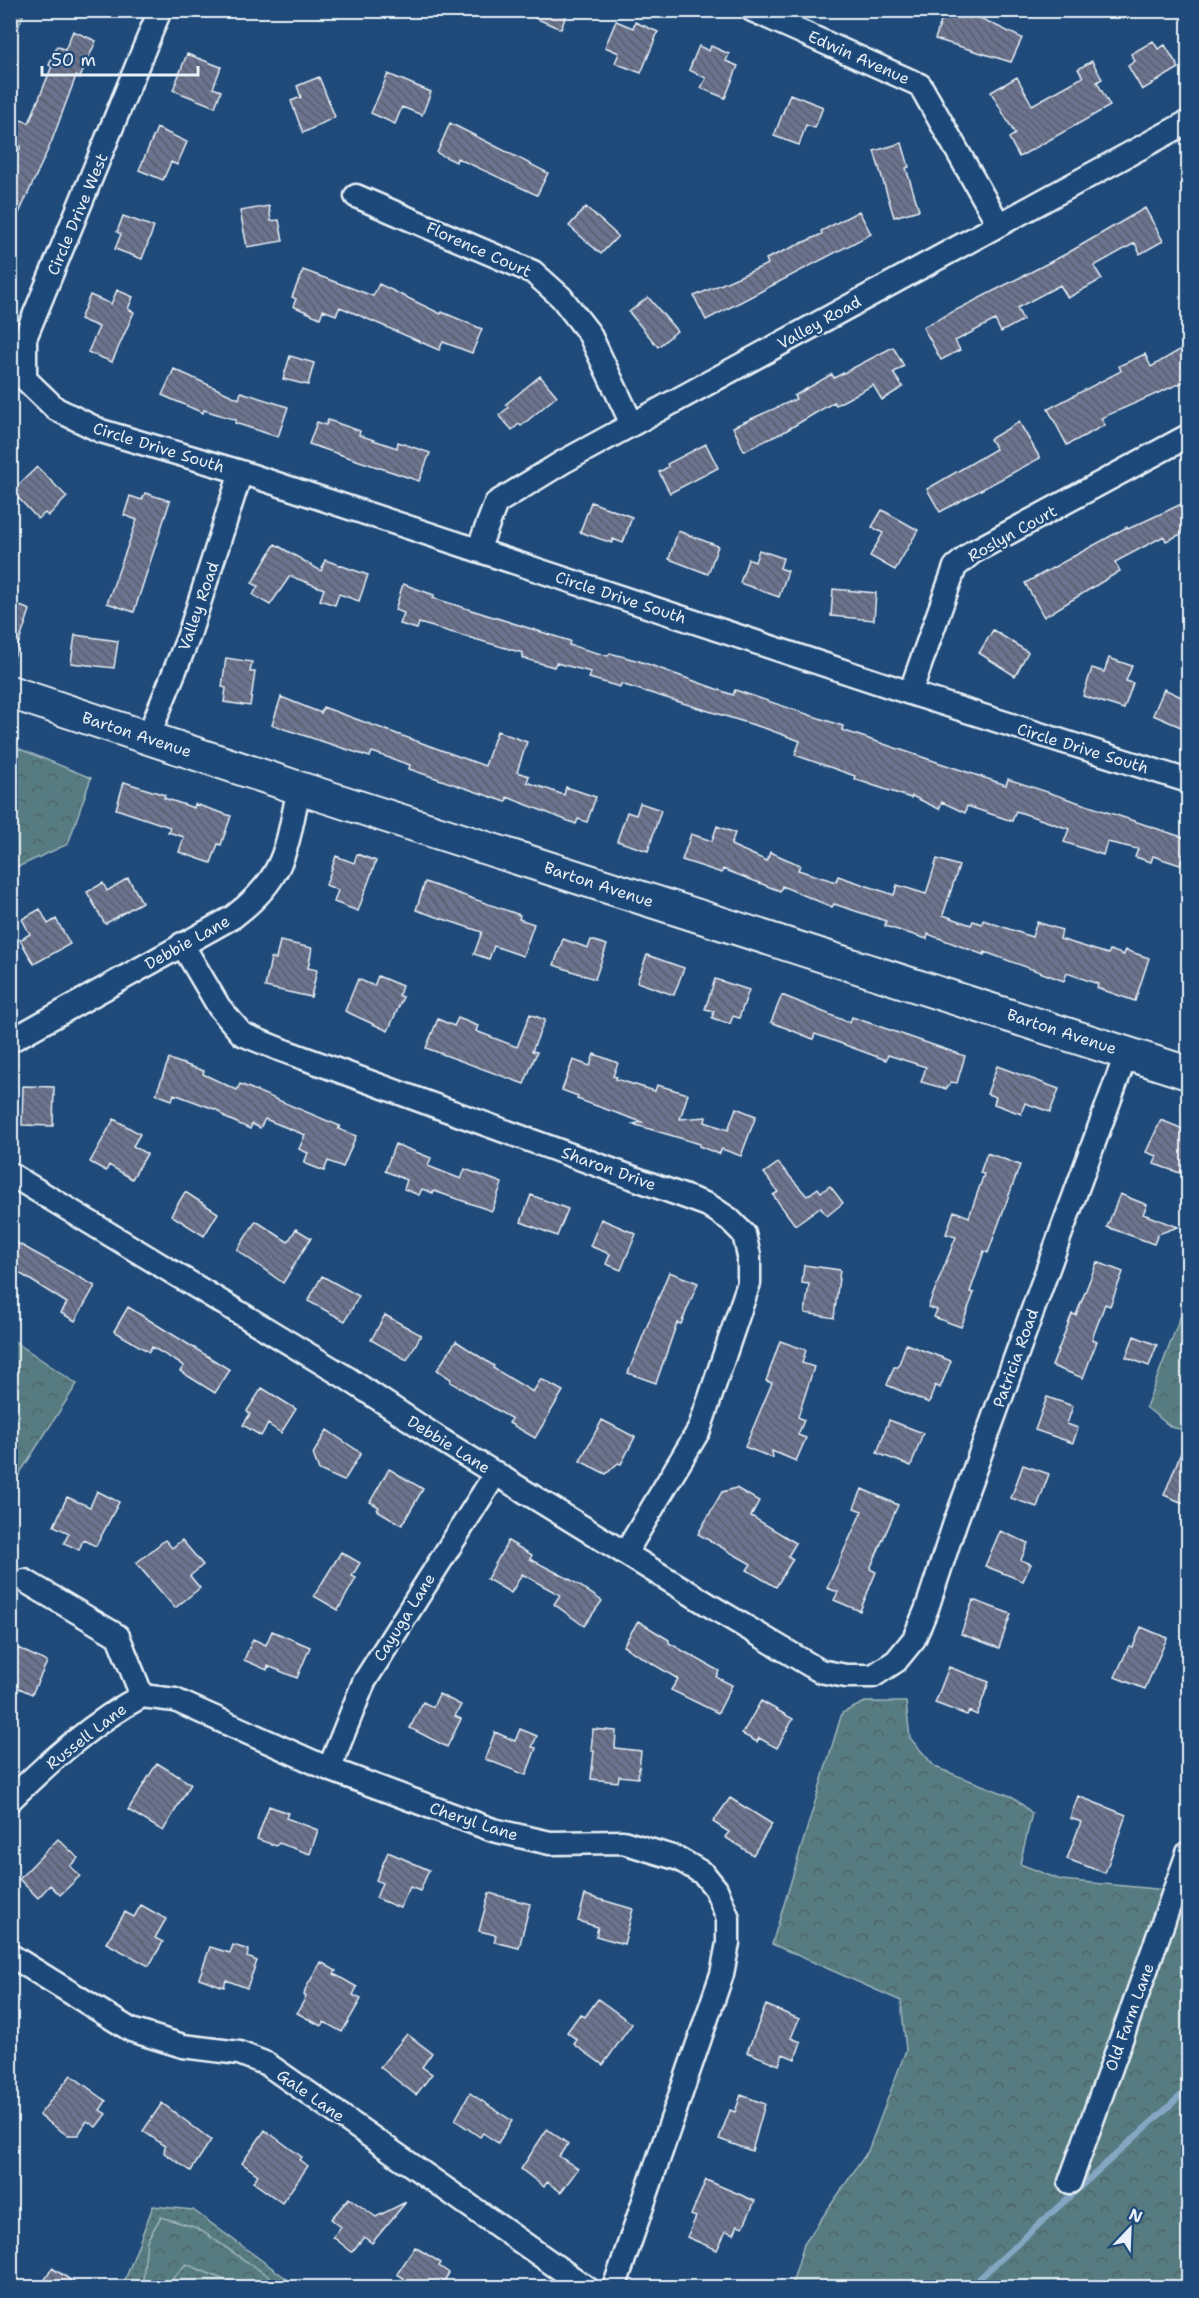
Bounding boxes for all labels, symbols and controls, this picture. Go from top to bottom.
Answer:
street label: Edwin Avenue [805,26,913,89]
scale bar [42,39,198,77]
text: 50 m [51,48,96,72]
street label: Circle Drive West [42,150,113,278]
street label: Florence Court [423,217,535,282]
street label: Valley Road [774,291,865,354]
street label: Circle Drive South [90,417,227,477]
street label: Roslyn Court [964,500,1061,567]
street label: Valley Road [173,559,223,653]
street label: Circle Drive South [553,566,689,629]
street label: Barton Avenue [79,707,194,762]
street label: Circle Drive South [1014,718,1151,778]
street label: Barton Avenue [541,857,656,912]
street label: Debbie Lane [141,910,233,974]
street label: Barton Avenue [1004,1004,1119,1059]
street label: Sharon Drive [559,1142,659,1195]
street label: Patricia Road [988,1306,1043,1411]
street label: Debbie Lane [403,1411,494,1478]
street label: Cayuga Lane [369,1569,440,1665]
street label: Russell Lane [42,1698,131,1774]
street label: Cheryl Lane [427,1797,521,1846]
street label: Old Farm Lane [1100,1960,1159,2074]
street label: Gale Lane [273,2064,349,2127]
north arrow [1100,2199,1160,2259]
text: N [1126,2204,1146,2228]

